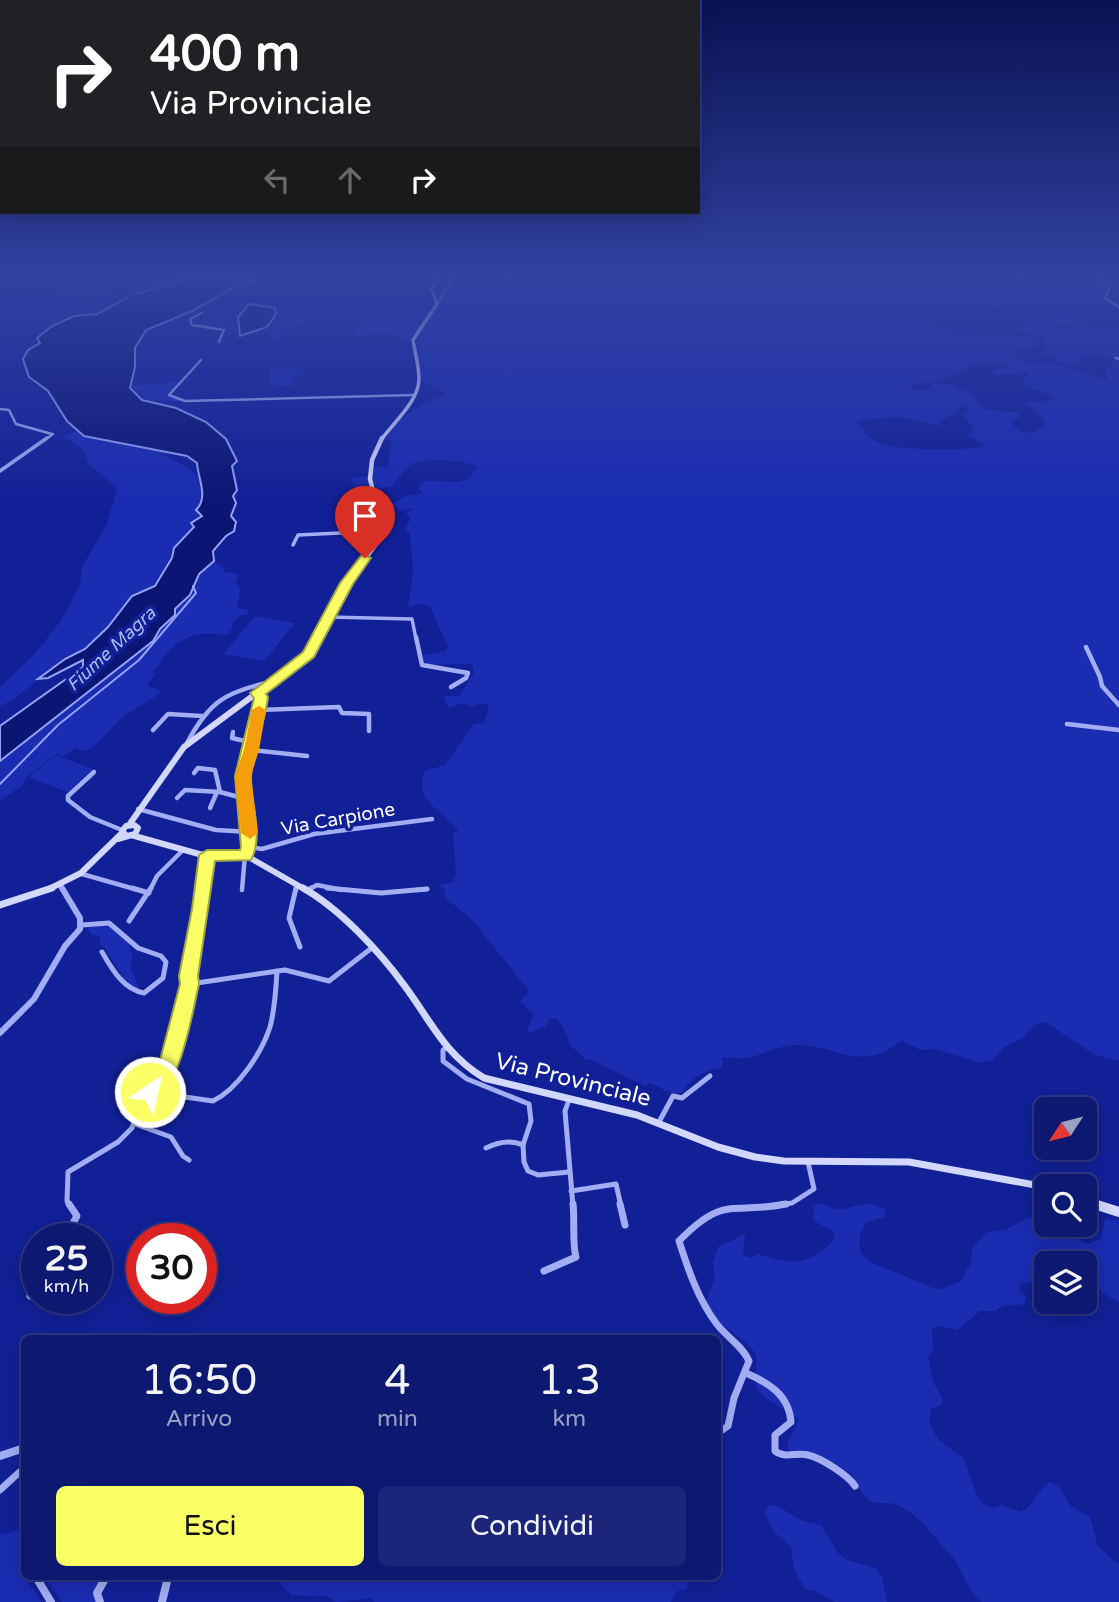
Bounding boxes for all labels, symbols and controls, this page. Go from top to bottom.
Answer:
text: 400 m [150,25,300,84]
icon: right [35,28,126,119]
text: Via Provinciale [150,85,372,123]
icon: left [258,161,296,199]
icon: ahead [331,161,369,199]
icon: right [404,161,442,199]
pin [335,486,395,558]
icon: arrive [346,497,384,535]
water label: Fiume Magra [62,602,161,696]
street label: Via Carpione [279,798,397,840]
street label: Via Provinciale [492,1047,654,1113]
position arrow [113,1055,187,1129]
north arrow [1034,1097,1097,1160]
map controls [1034,1097,1097,1314]
button: search [1034,1174,1097,1237]
speed limit sign: 30 [126,1223,217,1314]
text: 25 [45,1238,88,1280]
button: layers [1034,1251,1097,1314]
text: km/h [44,1275,89,1297]
text: 16:50 [141,1355,257,1406]
text: 4 [384,1355,411,1406]
text: 1.3 [538,1355,601,1406]
text: Arrivo [166,1405,232,1433]
text: min [377,1405,418,1433]
text: km [553,1405,586,1433]
button: Esci [56,1486,364,1566]
button: Condividi [378,1486,686,1566]

